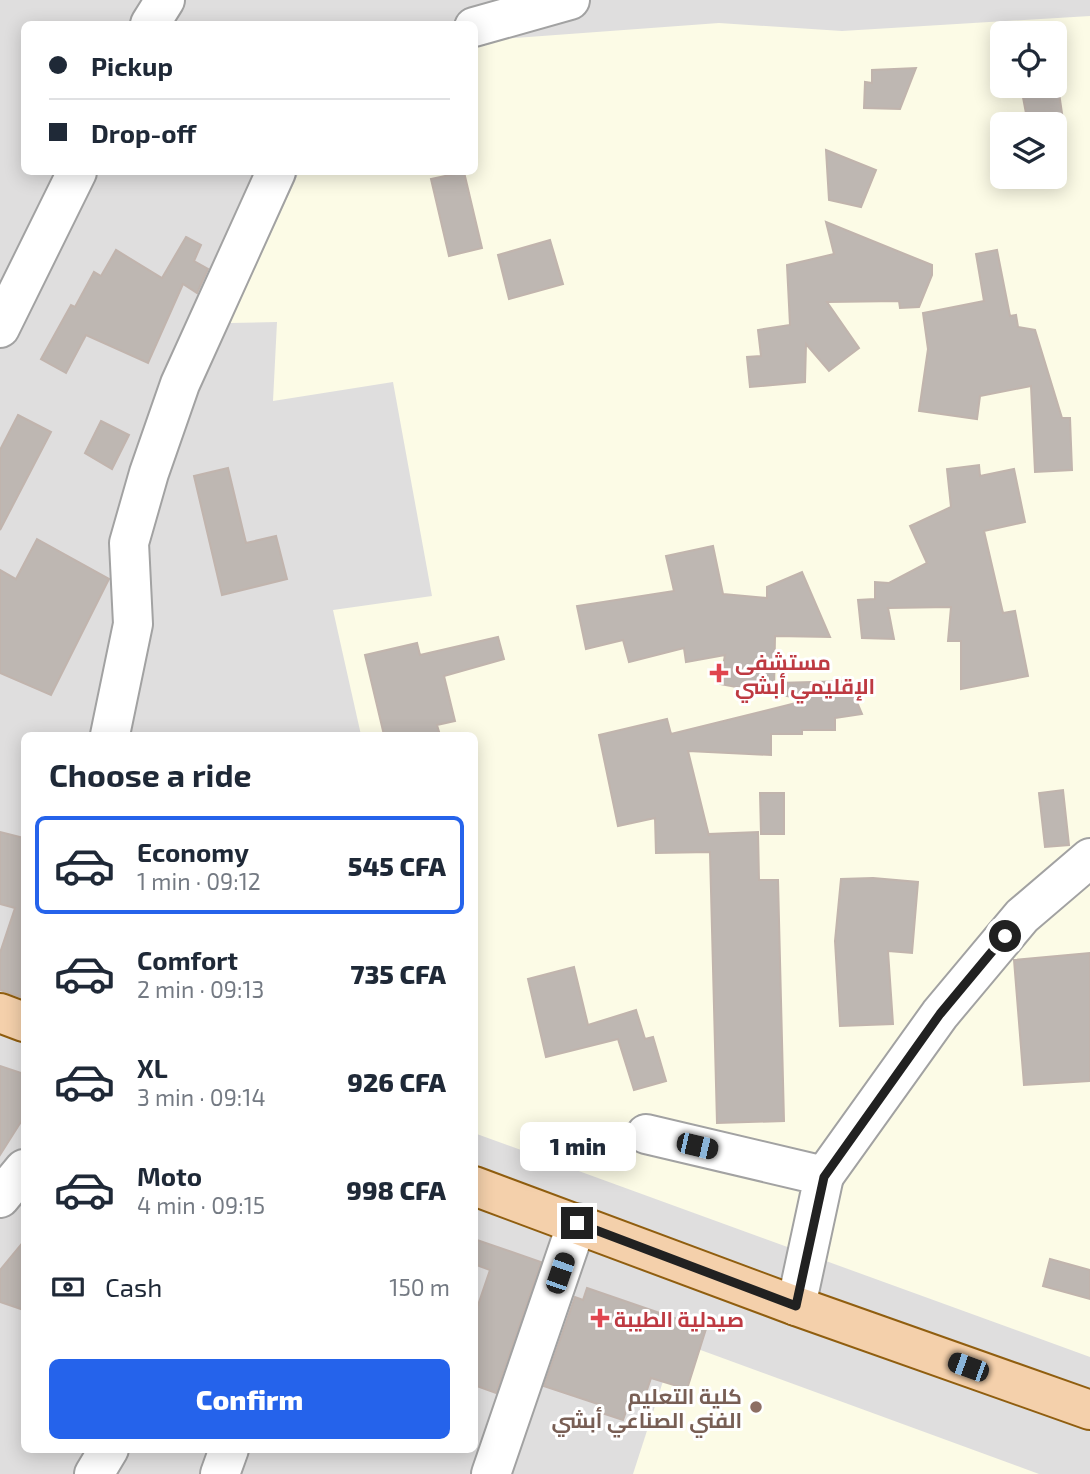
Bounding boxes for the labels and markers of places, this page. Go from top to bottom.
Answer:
place label: مستشفى الإقليمي أبشي [735,649,875,704]
marker: مستشفى الإقليمي أبشي [709,663,729,683]
place label: صيدلية الطيبة [614,1306,744,1332]
marker: صيدلية الطيبة [592,1310,608,1326]
place label: كلية التعليم الفني الصناعي أبشي [552,1383,742,1438]
marker: كلية التعليم الفني الصناعي أبشي [748,1399,764,1415]

